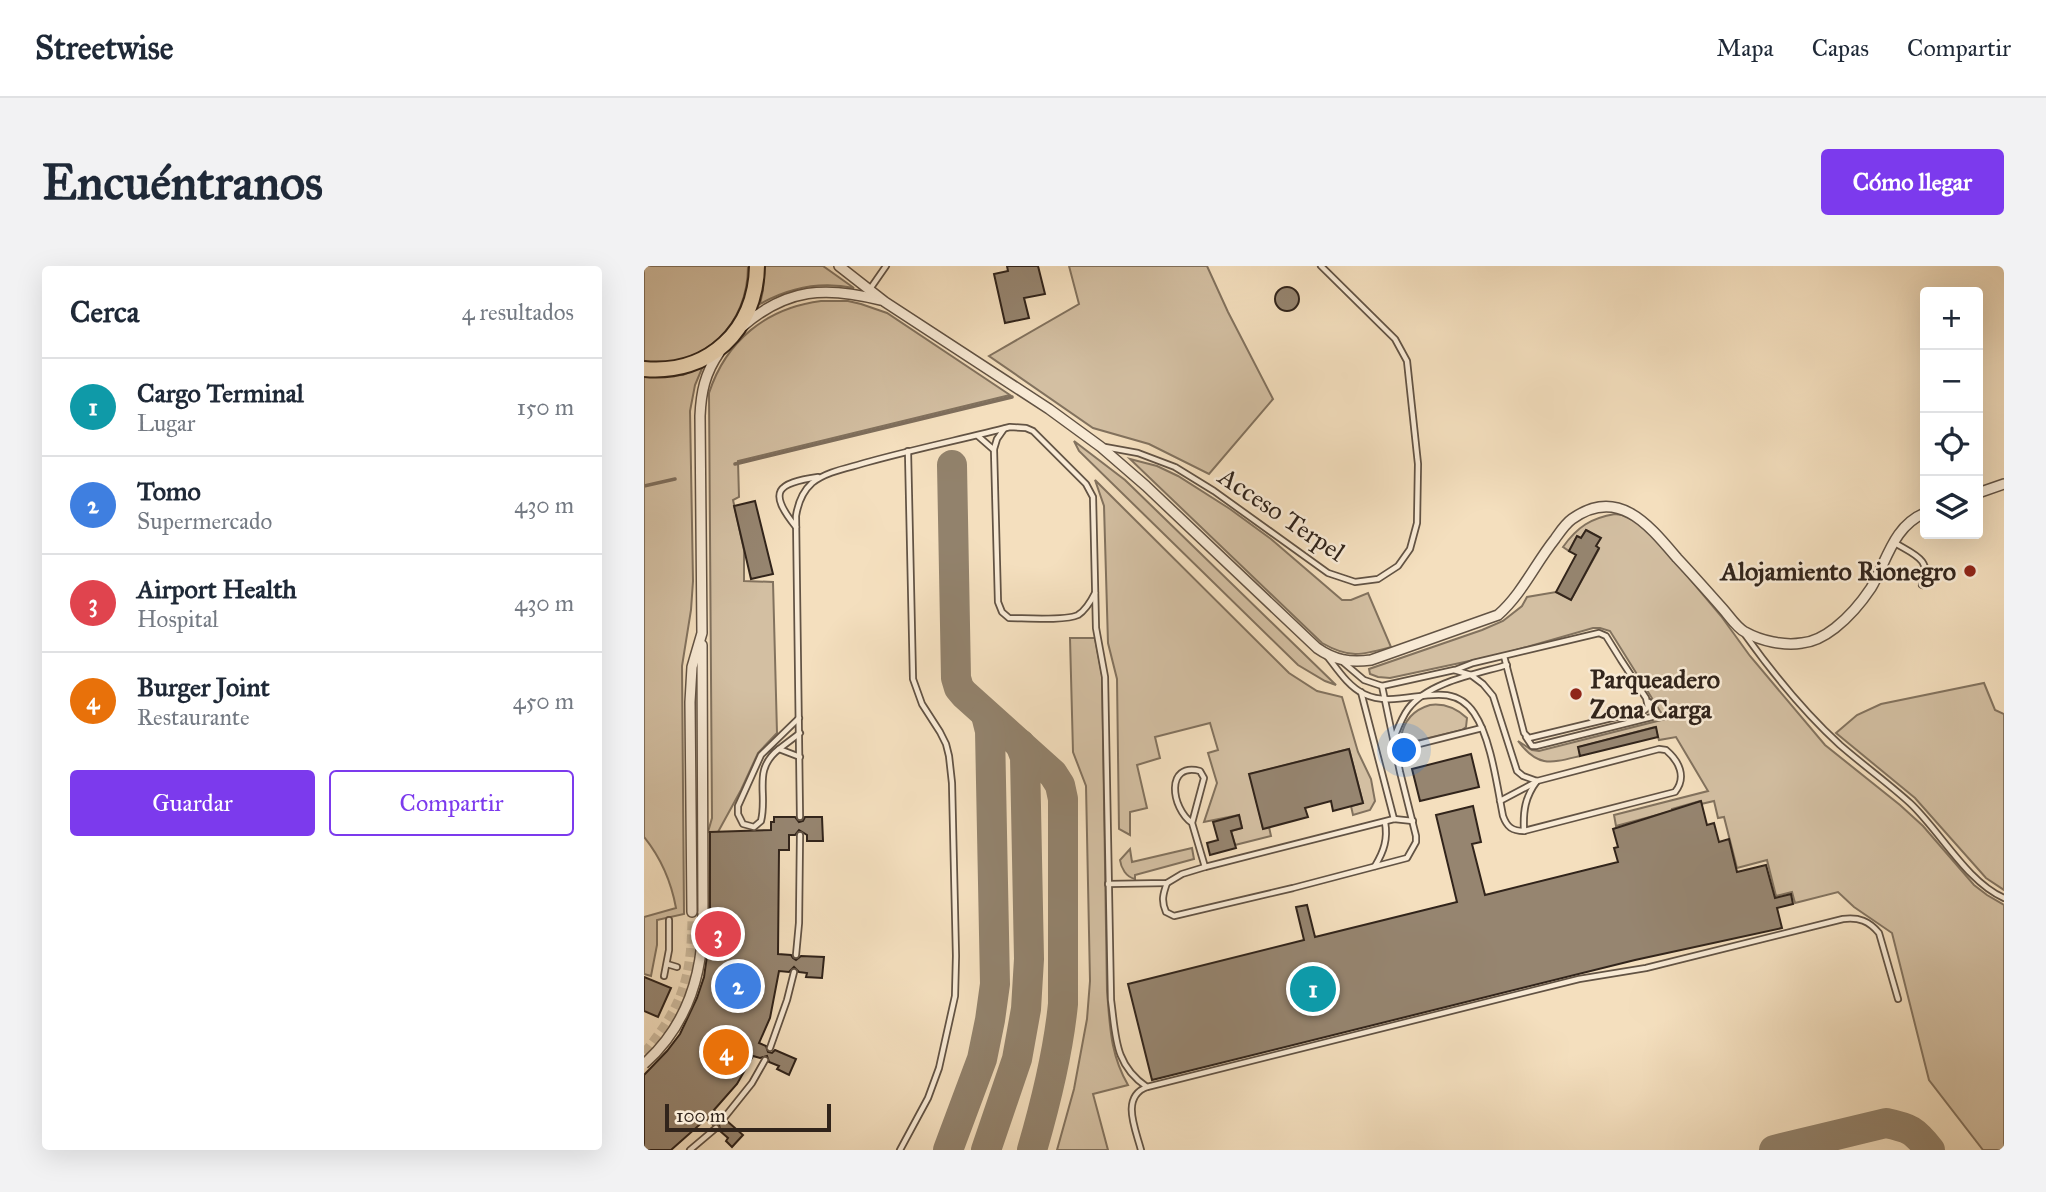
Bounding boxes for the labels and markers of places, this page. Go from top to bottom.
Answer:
place label: Alojamiento Rionegro [1719,555,1956,588]
marker: Alojamiento Rionegro [1962,563,1978,579]
place label: Parqueadero Zona Carga [1590,663,1720,726]
marker: Parqueadero Zona Carga [1568,686,1584,702]
pin: 3 [695,908,741,960]
pin: 2 [715,960,761,1012]
pin: 1 [1290,963,1336,1015]
pin: 4 [703,1026,749,1078]

